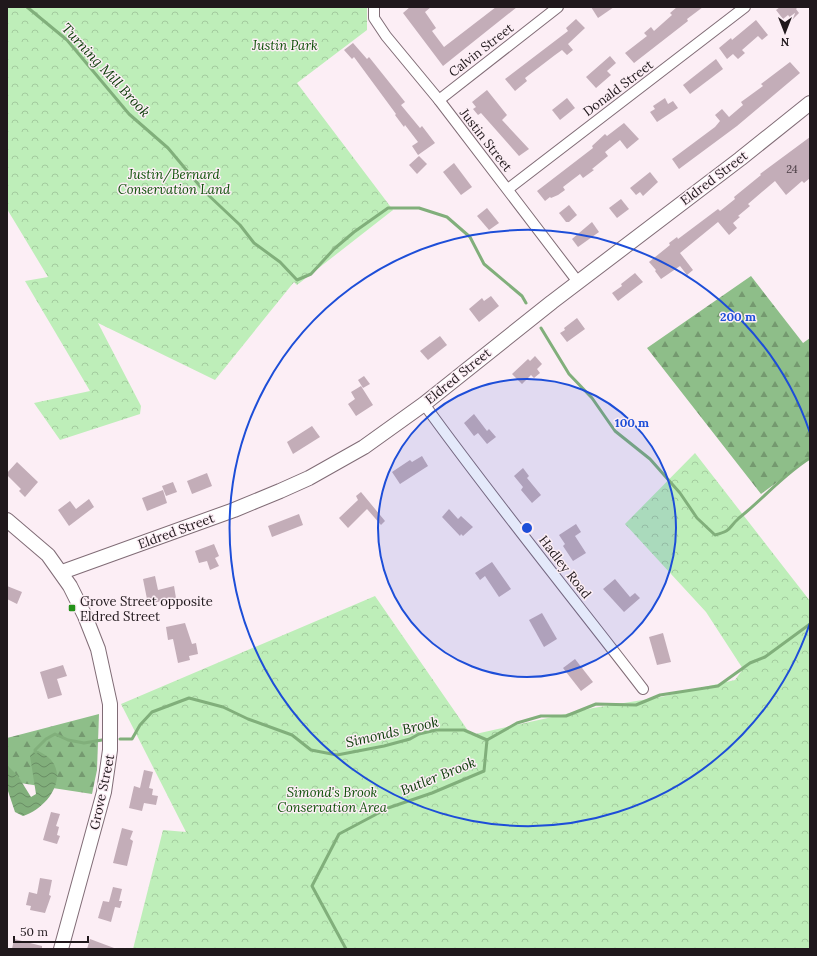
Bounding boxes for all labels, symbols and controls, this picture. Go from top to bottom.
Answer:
north arrow [765,12,805,52]
water label: Turning Mill Brook [58,19,154,121]
street label: Calvin Street [445,19,517,81]
text: N [780,35,789,49]
park label: Justin Park [251,37,318,54]
street label: Donald Street [580,56,656,120]
street label: Justin Street [455,104,516,175]
street label: Eldred Street [677,147,751,209]
house number: 24 [786,162,798,176]
park label: Justin/Bernard Conservation Land [118,166,231,198]
text: 200 m [720,309,756,324]
street label: Eldred Street [422,344,494,408]
text: 100 m [615,415,649,430]
street label: Eldred Street [136,509,216,553]
centre of rings [520,521,534,535]
street label: Hadley Road [535,532,595,602]
place label: Grove Street opposite Eldred Street [80,593,213,625]
marker: Grove Street opposite Eldred Street [67,603,77,613]
water label: Simonds Brook [344,713,440,751]
street label: Grove Street [86,753,118,831]
water label: Butler Brook [398,753,478,799]
park label: Simond's Brook Conservation Area [277,784,388,816]
scale bar [14,918,88,944]
text: 50 m [20,924,48,939]

